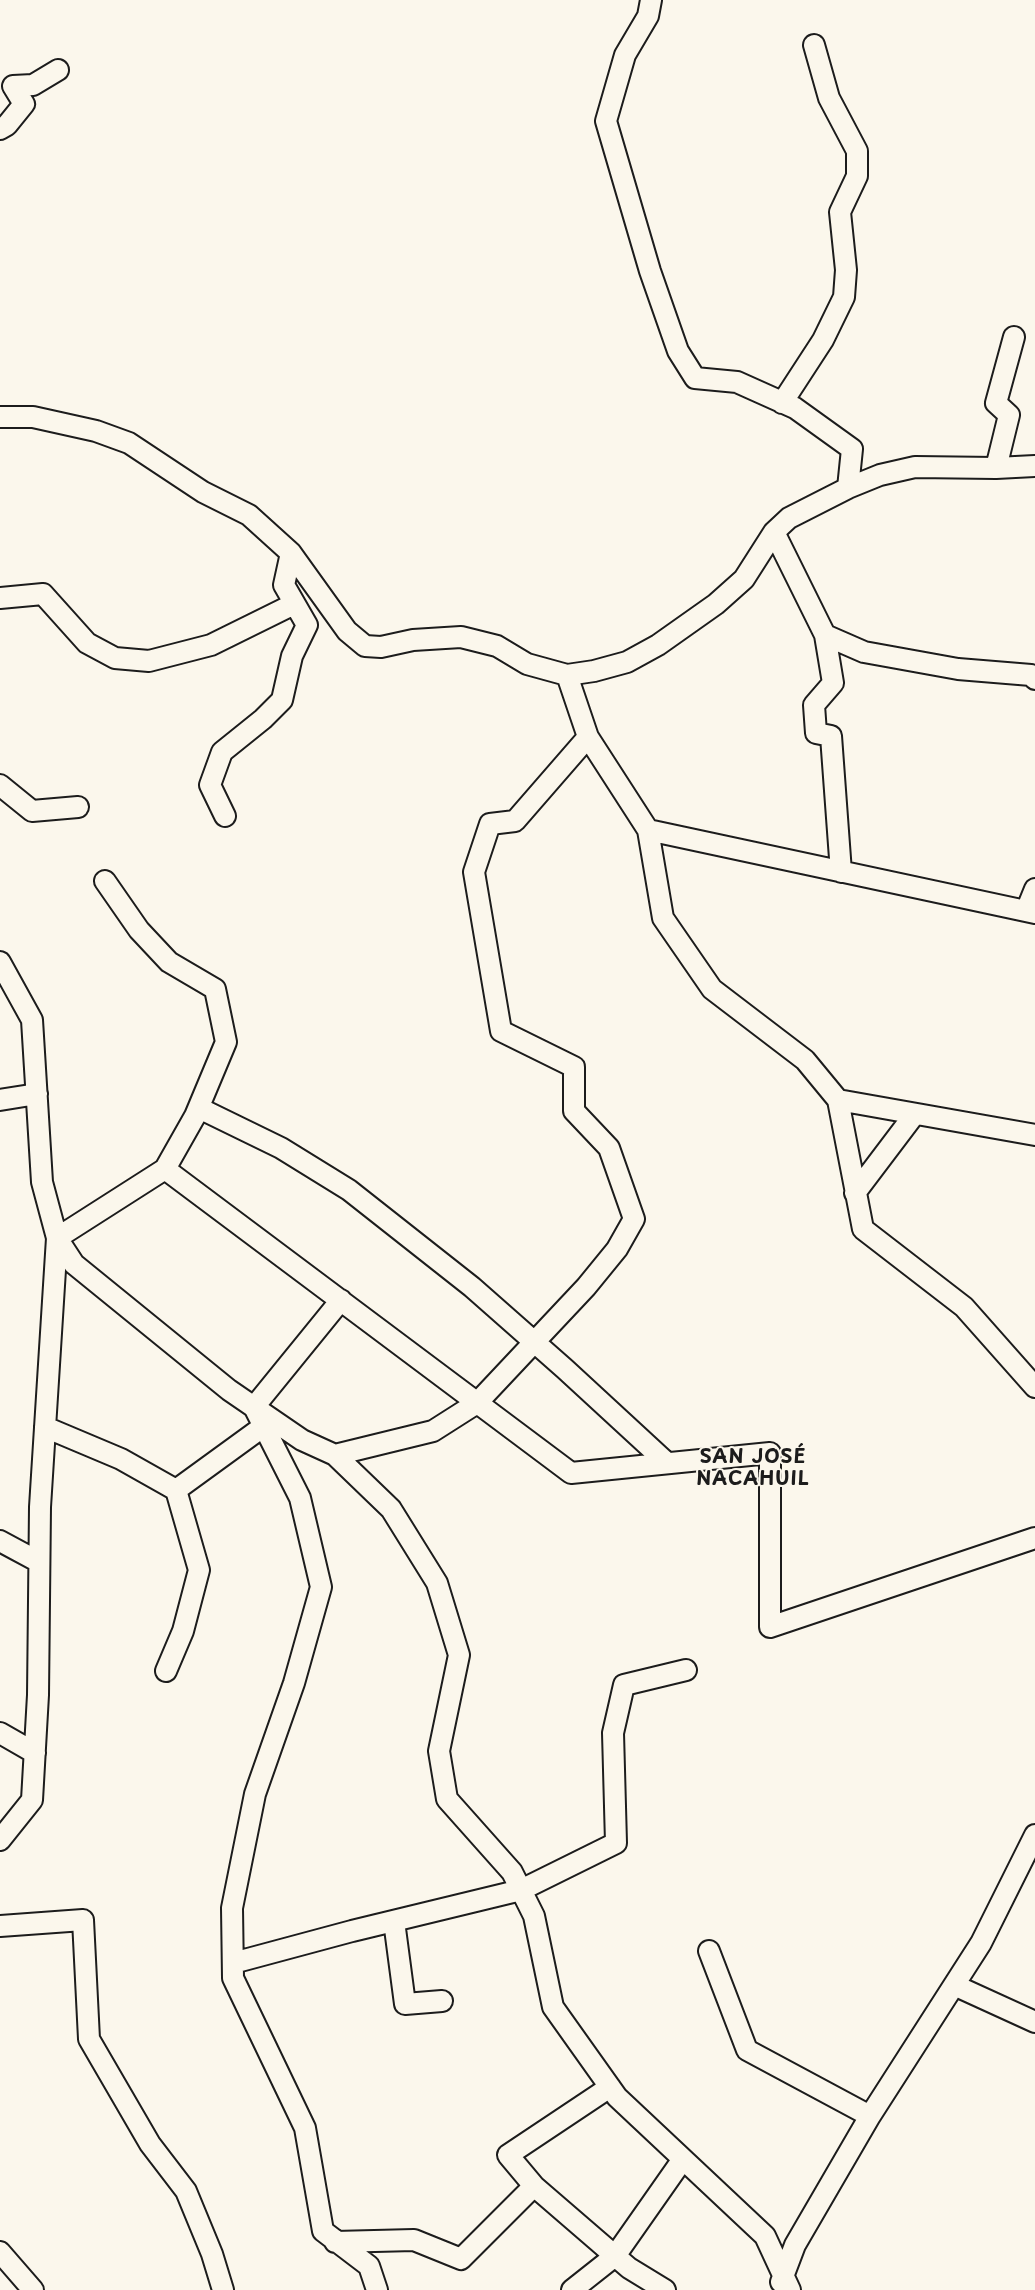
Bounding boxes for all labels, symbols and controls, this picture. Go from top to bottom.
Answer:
district label: SAN JOSÉ NACAHUIL [695,1447,811,1491]

